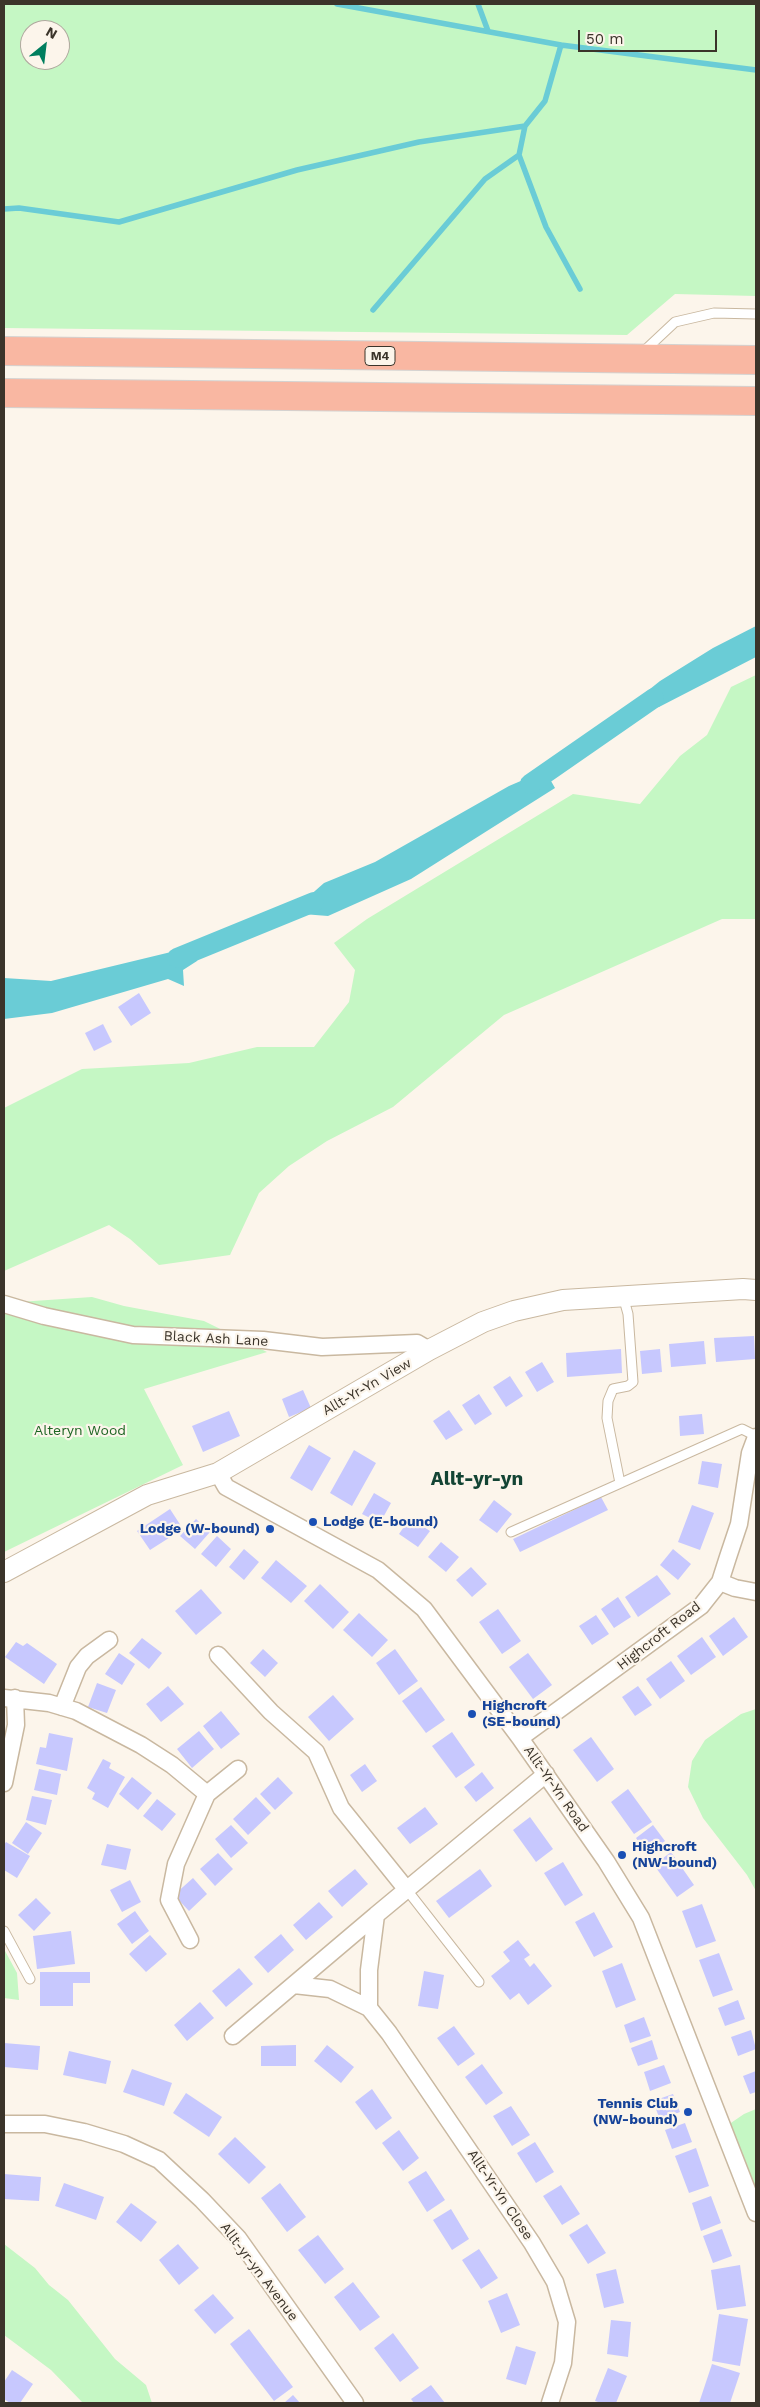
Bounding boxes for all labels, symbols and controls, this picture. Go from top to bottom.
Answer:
north arrow [20,20,70,70]
scale bar [580,20,719,52]
text: N [43,23,60,42]
text: 50 m [586,30,623,48]
road number: M4 [365,346,395,366]
street label: Black Ash Lane [163,1328,269,1350]
street label: Allt-Yr-Yn View [319,1355,415,1419]
park label: Alteryn Wood [34,1423,126,1439]
district label: Allt-yr-yn [431,1468,523,1490]
place label: Lodge (E-bound) [323,1514,438,1530]
marker: Lodge (E-bound) [307,1516,319,1528]
place label: Lodge (W-bound) [140,1521,260,1537]
marker: Lodge (W-bound) [264,1523,276,1535]
street label: Highcroft Road [614,1598,704,1674]
place label: Highcroft (SE-bound) [482,1698,561,1730]
marker: Highcroft (SE-bound) [466,1708,478,1720]
street label: Allt-Yr-Yn Road [520,1742,592,1836]
place label: Highcroft (NW-bound) [632,1839,717,1871]
marker: Highcroft (NW-bound) [616,1849,628,1861]
place label: Tennis Club (NW-bound) [593,2096,678,2128]
marker: Tennis Club (NW-bound) [682,2106,694,2118]
street label: Allt-Yr-Yn Close [464,2147,536,2243]
street label: Allt-yr-yn Avenue [217,2219,301,2325]

